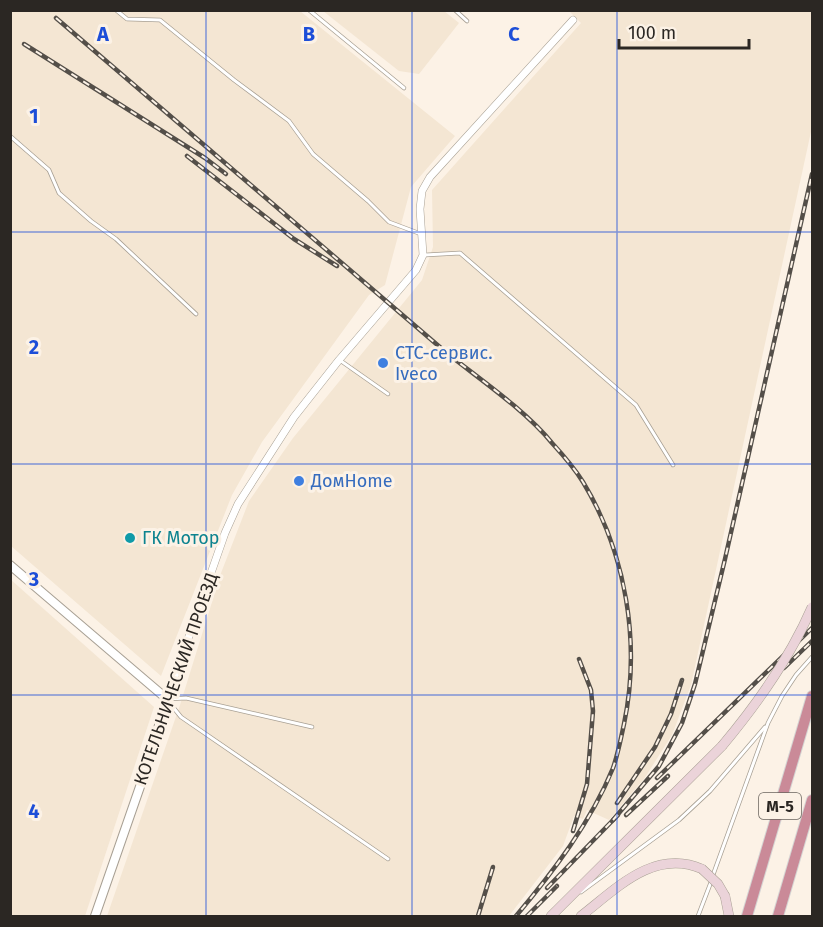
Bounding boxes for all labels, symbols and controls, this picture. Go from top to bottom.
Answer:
scale bar [619,12,750,50]
text: A [96,22,110,46]
text: B [303,22,315,46]
text: C [508,22,520,46]
text: 100 m [628,22,676,44]
text: 1 [29,104,39,128]
text: 2 [29,335,39,359]
place label: СТС-сервис. Iveco [395,342,493,385]
marker: СТС-сервис. Iveco [376,356,390,370]
place label: ДомHome [310,470,393,492]
marker: ДомHome [292,474,306,488]
place label: ГК Мотор [142,527,219,549]
marker: ГК Мотор [123,531,137,545]
text: 3 [28,567,39,591]
street label: КОТЕЛЬНИЧЕСКИЙ ПРОЕЗД [129,570,223,788]
road number: М-5 [759,793,801,819]
text: 4 [28,799,40,823]

